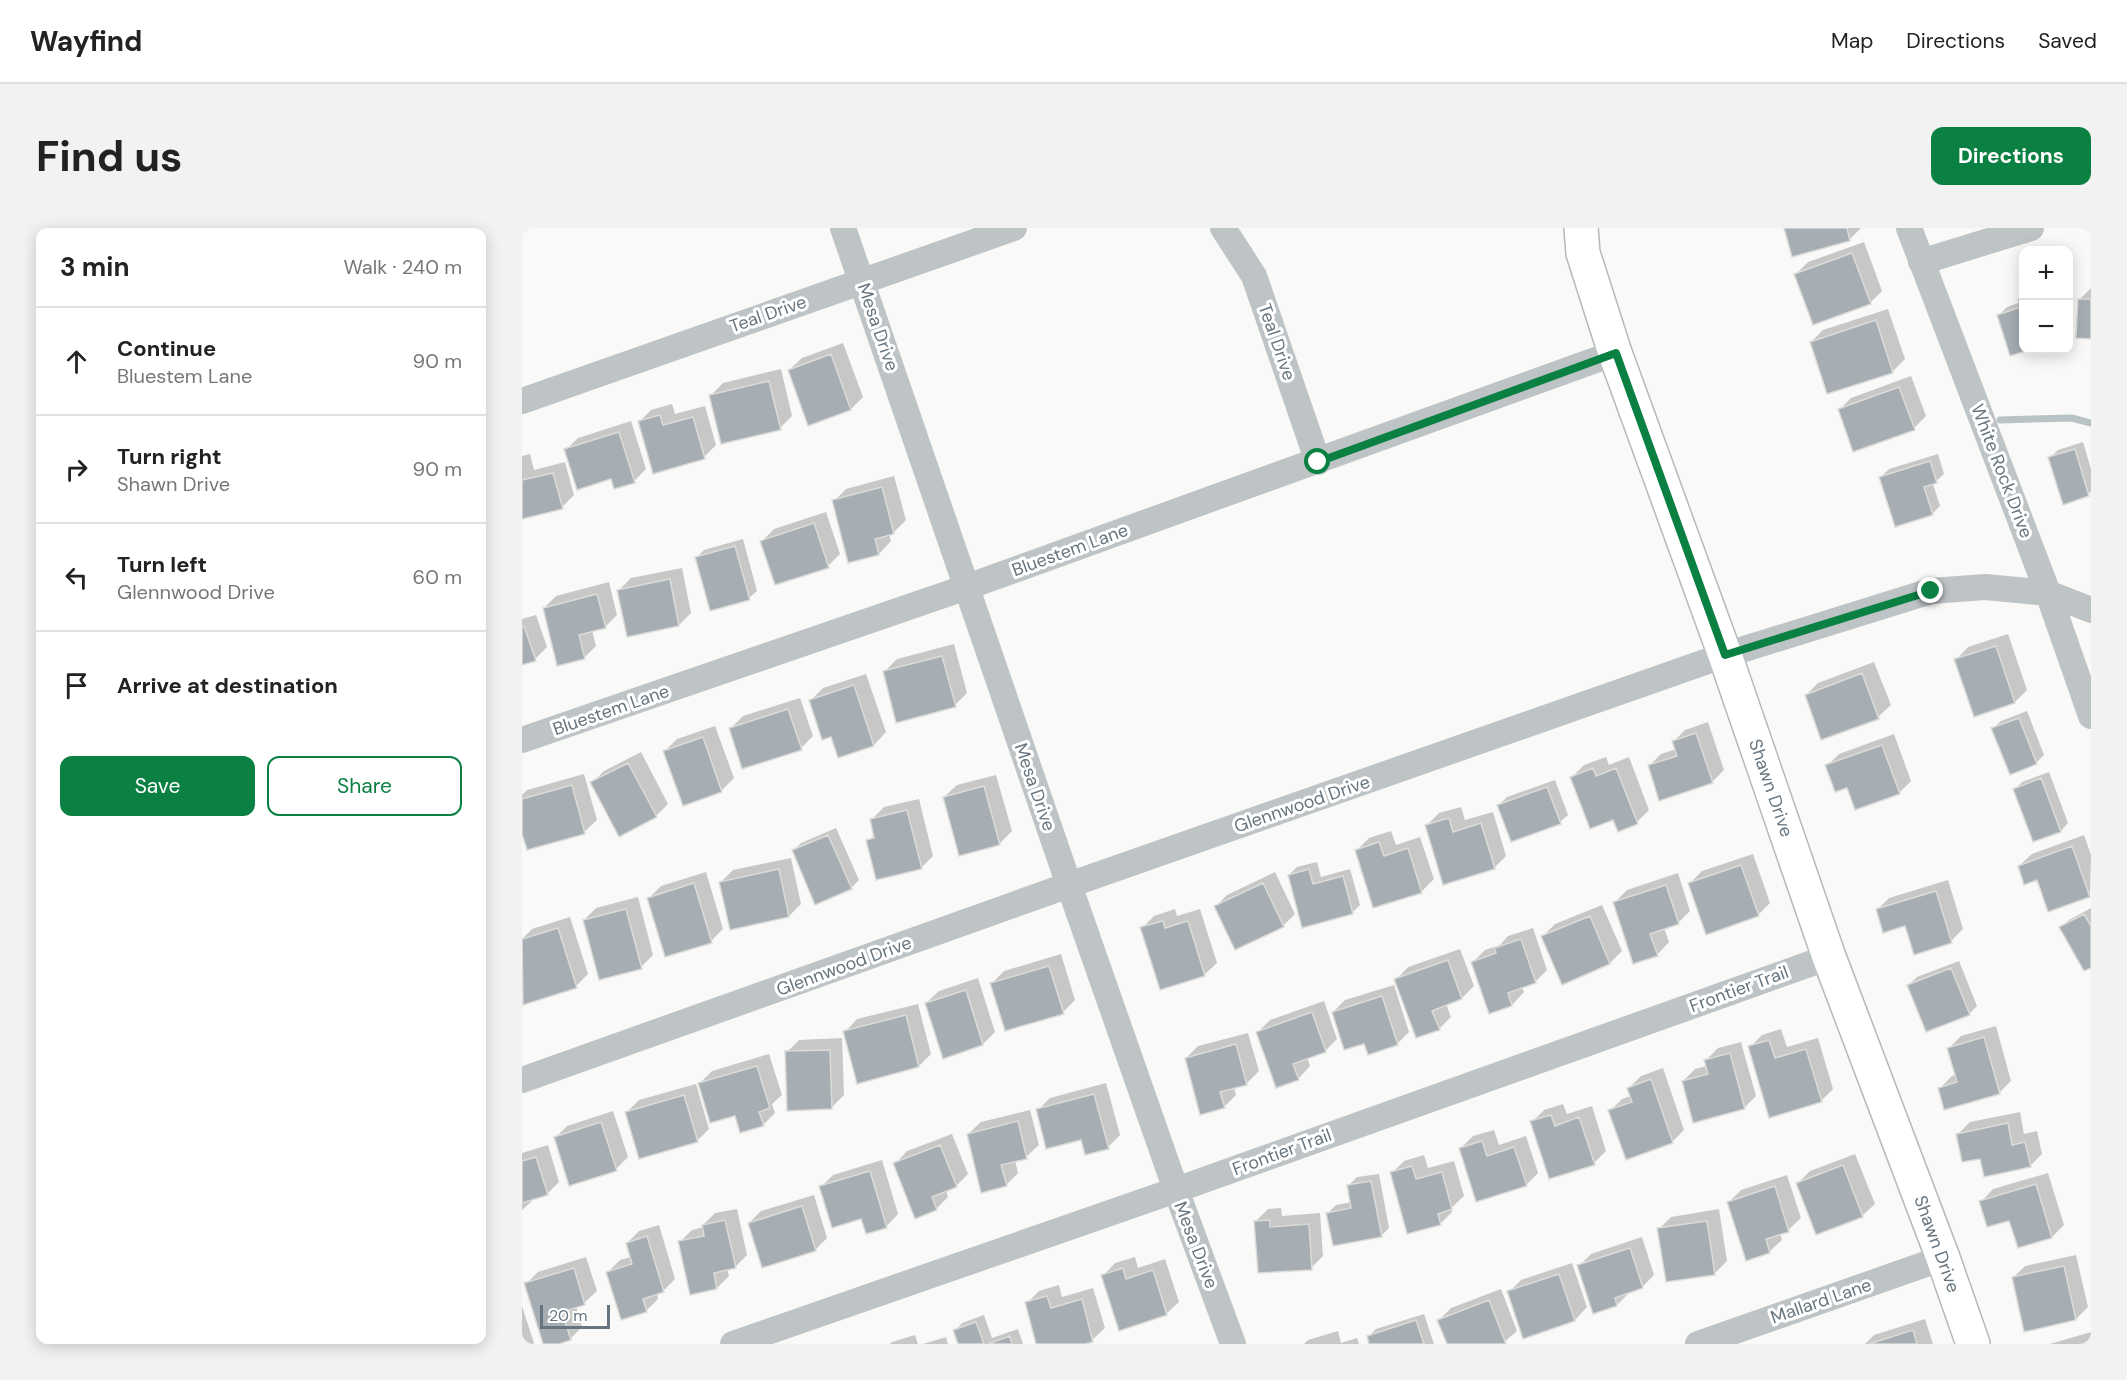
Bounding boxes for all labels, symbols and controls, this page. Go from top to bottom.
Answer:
text: Wayfind [30,23,142,60]
text: Map [1831,27,1873,55]
text: Directions [1906,27,2005,55]
text: Saved [2038,27,2097,55]
button: Directions [1931,127,2091,185]
text: Find us [36,129,182,184]
map controls [2019,246,2073,354]
button: + [2019,246,2073,300]
text: 3 min [60,250,129,284]
text: Walk · 240 m [343,254,462,280]
street label: Mesa Drive [852,280,904,374]
street label: Teal Drive [726,290,810,338]
street label: Teal Drive [1253,300,1301,384]
button: − [2019,300,2073,354]
text: Continue [117,334,216,363]
icon: ahead [60,345,93,378]
text: 90 m [413,348,462,374]
text: Bluestem Lane [117,363,252,389]
street label: White Rock Drive [1965,401,2039,541]
text: Turn right [117,442,222,471]
route start [1304,448,1330,474]
icon: right [60,453,93,486]
text: 90 m [413,456,462,482]
text: Shawn Drive [117,471,230,497]
street label: Bluestem Lane [1009,518,1131,582]
text: Turn left [117,550,207,579]
icon: left [60,561,93,594]
text: 60 m [413,564,462,590]
route end [1917,577,1943,603]
text: Glennwood Drive [117,579,275,605]
icon: arrive [60,669,93,702]
text: Arrive at destination [117,671,338,700]
street label: Bluestem Lane [550,679,672,741]
street label: Shawn Drive [1743,736,1799,840]
street label: Mesa Drive [1009,740,1061,834]
button: Save [60,756,255,816]
button: Share [267,756,462,816]
street label: Glennwood Drive [1231,770,1373,838]
street label: Glennwood Drive [773,930,915,1002]
street label: Frontier Trail [1686,960,1792,1018]
street label: Frontier Trail [1229,1123,1335,1181]
street label: Shawn Drive [1908,1192,1966,1296]
street label: Mesa Drive [1168,1198,1224,1292]
street label: Mallard Lane [1767,1273,1875,1329]
scale bar [540,1302,610,1330]
text: 20 m [549,1305,588,1326]

